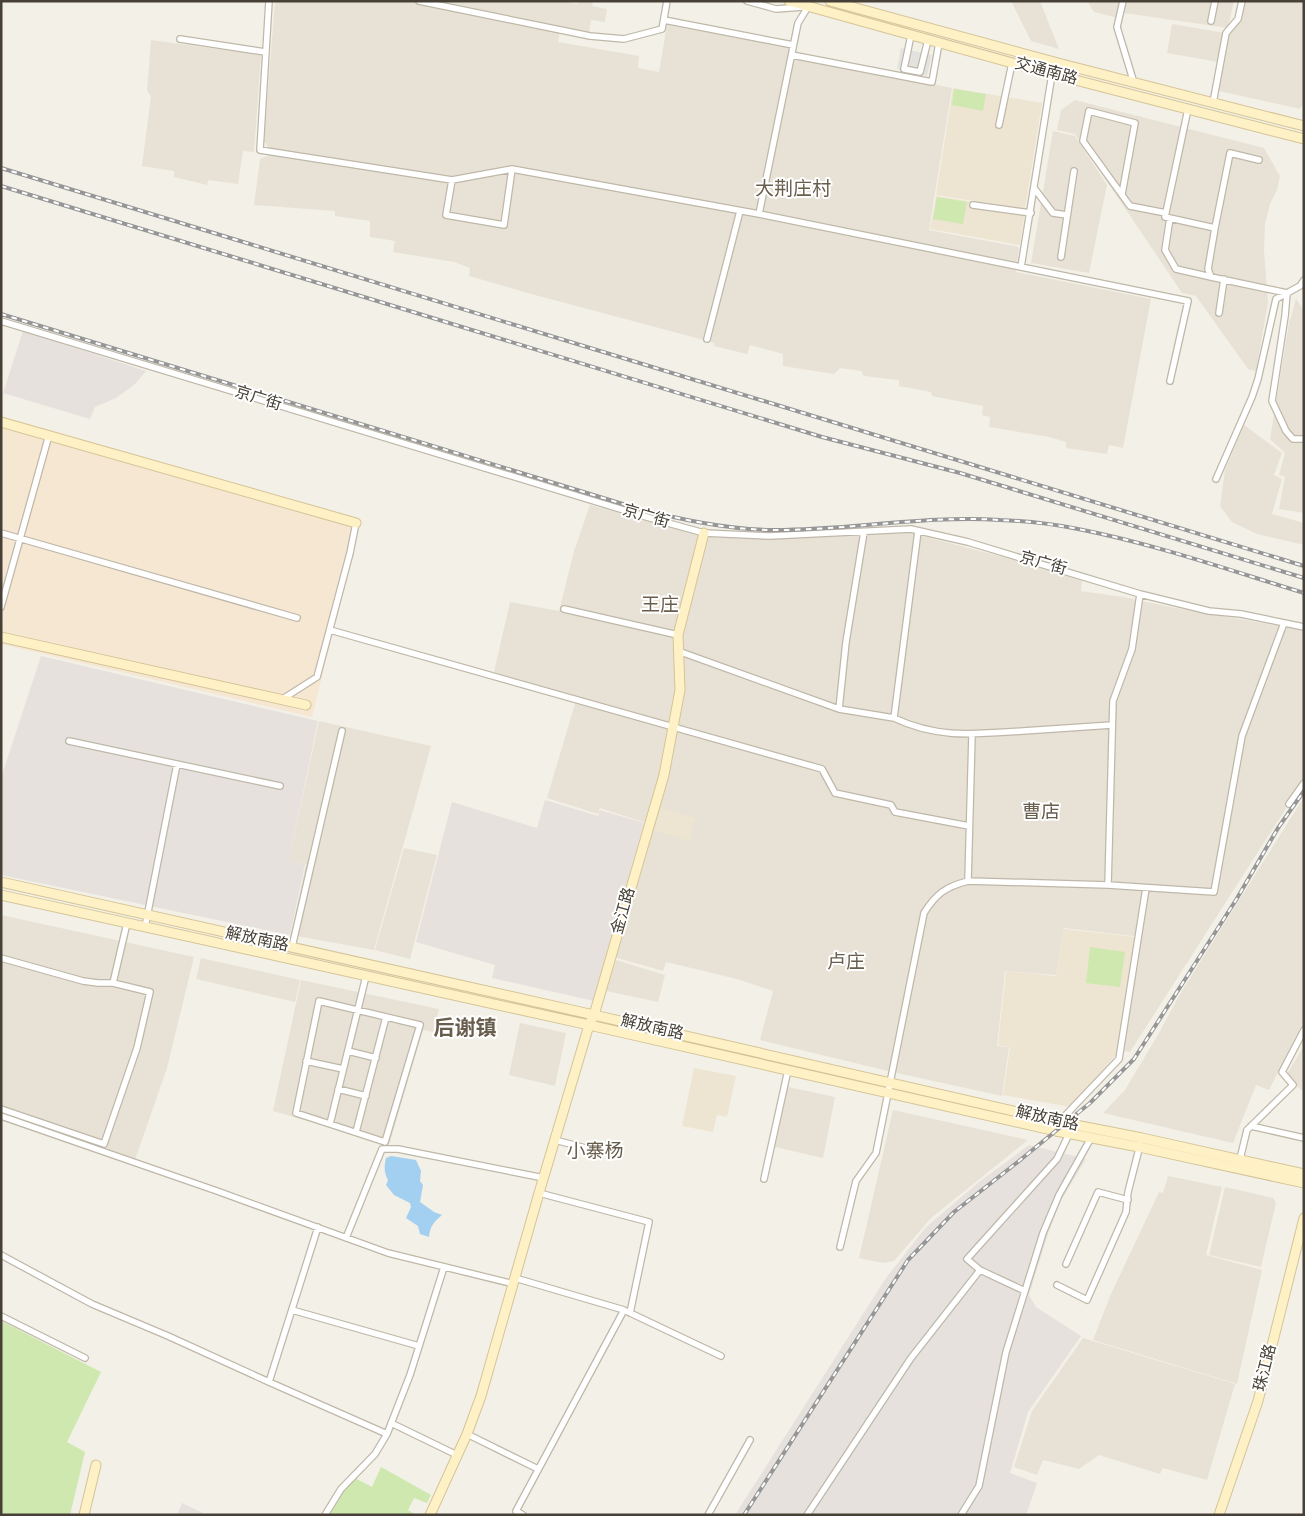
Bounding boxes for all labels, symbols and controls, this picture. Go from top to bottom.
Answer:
street label: 交通南路 [1012,54,1080,90]
district label: 大荆庄村 [755,178,831,202]
street label: 京广街 [232,382,284,416]
street label: 京广街 [620,501,672,533]
street label: 京广街 [1017,548,1069,580]
district label: 王庄 [641,594,679,618]
district label: 曹店 [1022,801,1060,825]
street label: 金江路 [608,885,640,937]
street label: 解放南路 [224,924,290,956]
district label: 卢庄 [827,951,865,975]
street label: 解放南路 [619,1011,685,1045]
district label: 后谢镇 [434,1016,497,1043]
street label: 解放南路 [1014,1102,1080,1136]
district label: 小寨杨 [566,1140,624,1164]
street label: 珠江路 [1250,1342,1282,1394]

